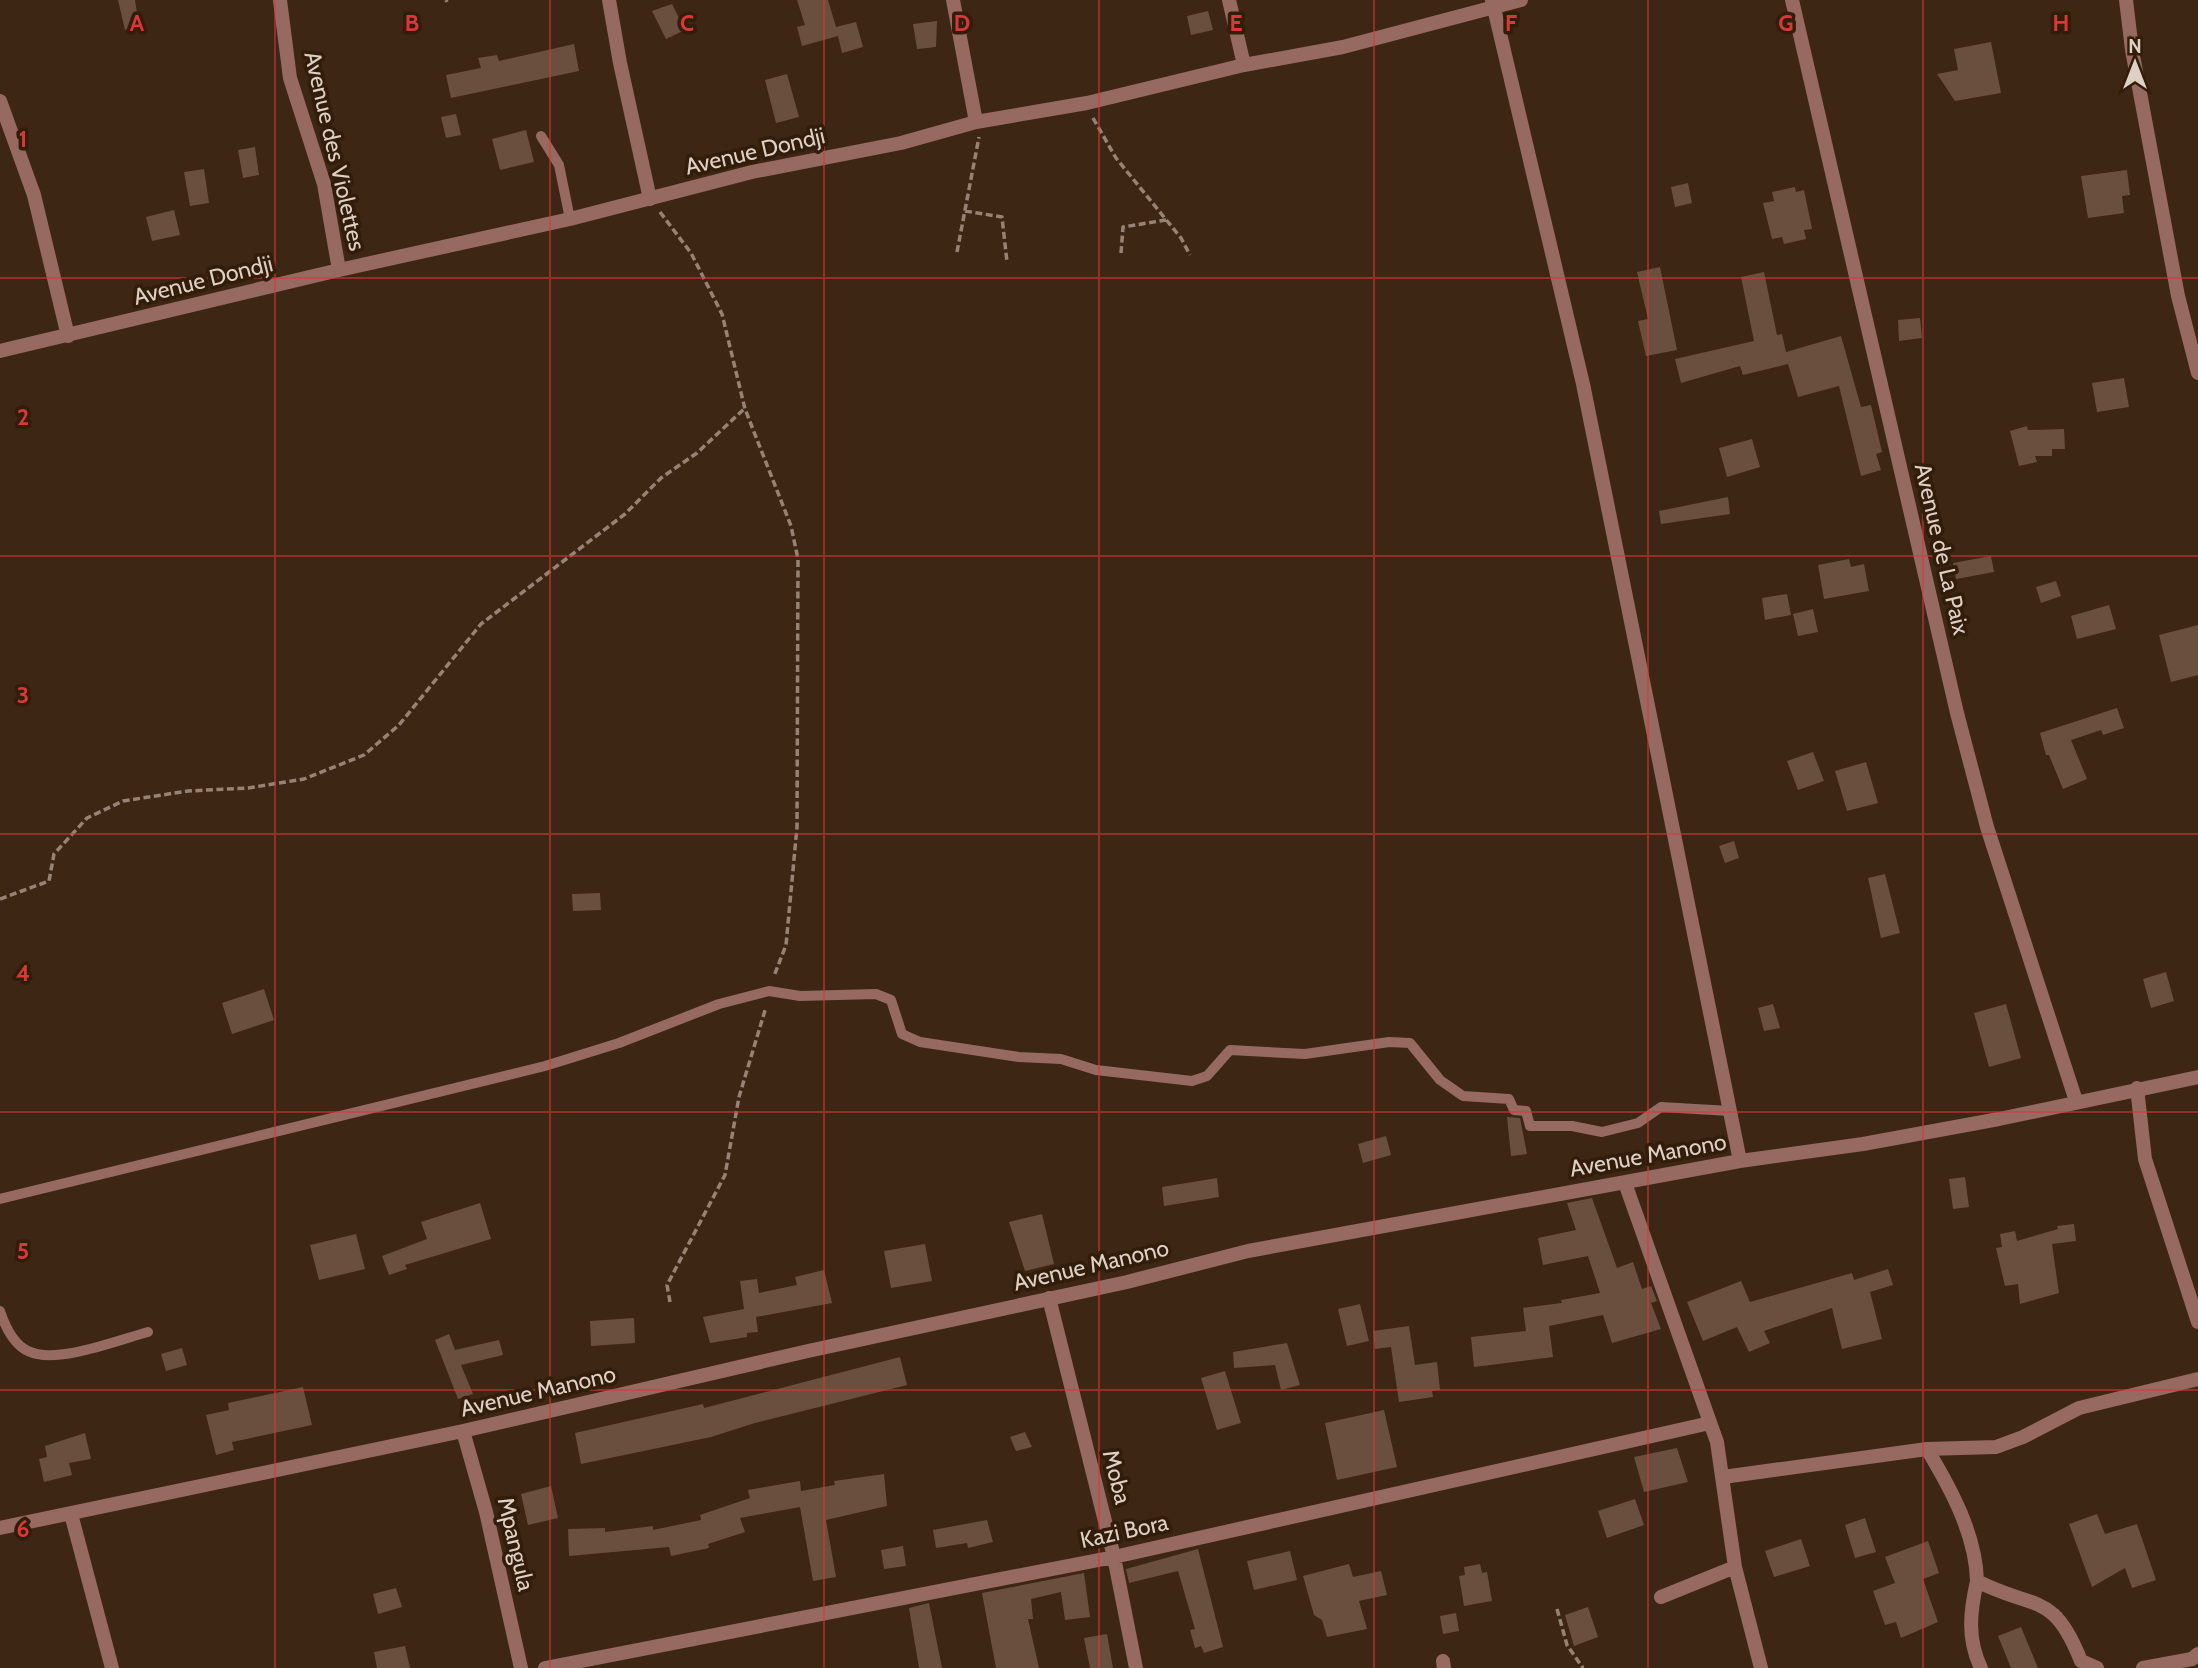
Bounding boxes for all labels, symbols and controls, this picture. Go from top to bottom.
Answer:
text: A [130,9,145,37]
text: B [405,9,419,37]
text: C [680,9,694,37]
text: D [954,9,970,37]
text: E [1229,9,1243,37]
text: F [1505,9,1517,37]
text: G [1778,9,1794,37]
text: H [2053,9,2069,37]
north arrow [2100,28,2170,98]
text: N [2128,35,2142,58]
street label: Avenue des Violettes [298,49,372,253]
street label: Avenue Dondji [682,121,828,181]
text: 1 [19,125,27,153]
street label: Avenue Dondji [130,249,276,311]
text: 2 [17,403,29,431]
street label: Avenue de La Paix [1909,460,1975,638]
text: 3 [17,681,29,709]
text: 4 [16,959,30,987]
street label: Avenue Manono [1567,1127,1729,1183]
street label: Avenue Manono [1011,1234,1171,1296]
text: 5 [17,1237,29,1265]
street label: Avenue Manono [458,1360,618,1422]
street label: Moba [1097,1447,1137,1507]
street label: Mpangula [492,1494,540,1594]
street label: Kazi Bora [1077,1508,1171,1554]
text: 6 [17,1515,29,1543]

